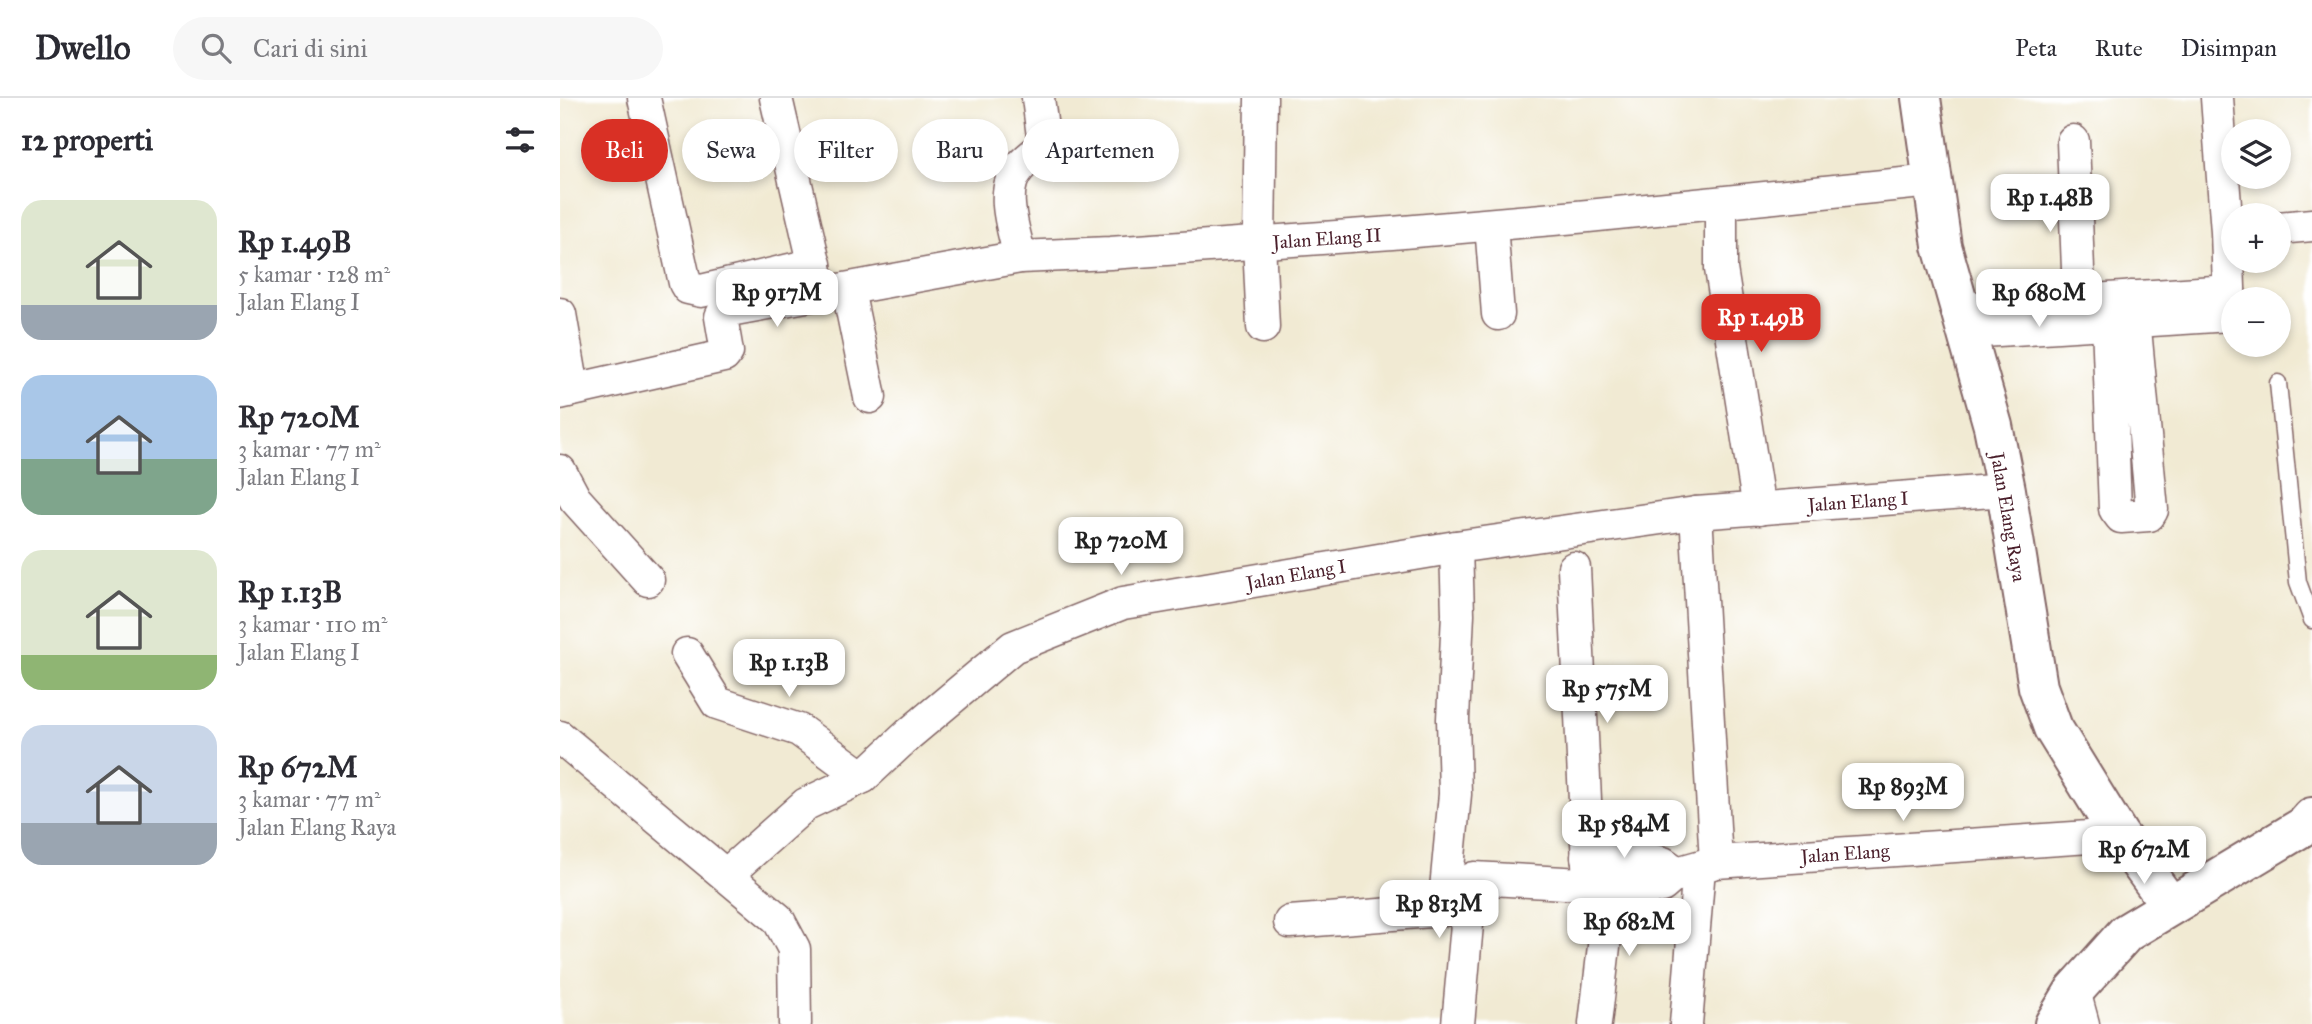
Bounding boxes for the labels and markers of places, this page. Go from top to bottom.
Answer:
pin: Rp 1.48B [1978,174,2122,234]
pin: Rp 917M [712,270,842,329]
pin: Rp 680M [1974,270,2104,329]
pin: Rp 1.49B [1689,294,1833,354]
pin: Rp 720M [1056,518,1186,577]
pin: Rp 1.13B [717,640,861,699]
pin: Rp 575M [1542,666,1672,725]
pin: Rp 893M [1838,764,1968,823]
pin: Rp 584M [1559,800,1689,860]
pin: Rp 672M [2079,826,2209,886]
pin: Rp 813M [1374,880,1504,940]
pin: Rp 682M [1564,898,1694,958]

